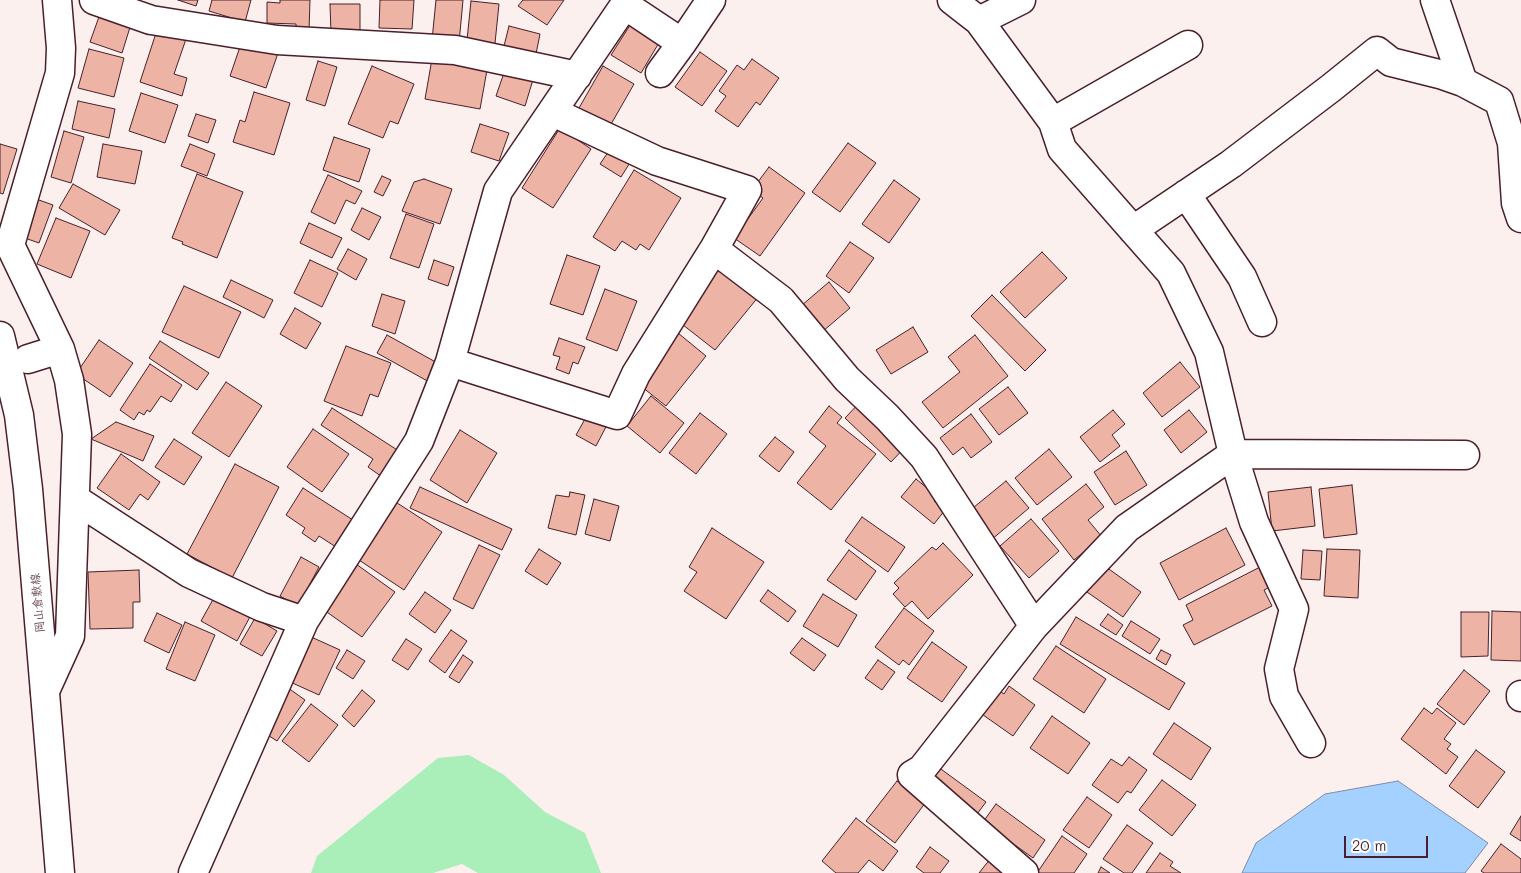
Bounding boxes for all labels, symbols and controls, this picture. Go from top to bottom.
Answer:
street label: 岡山倉敷線 [28,572,48,634]
scale bar [1346,826,1430,858]
text: 20 m [1352,835,1386,855]

